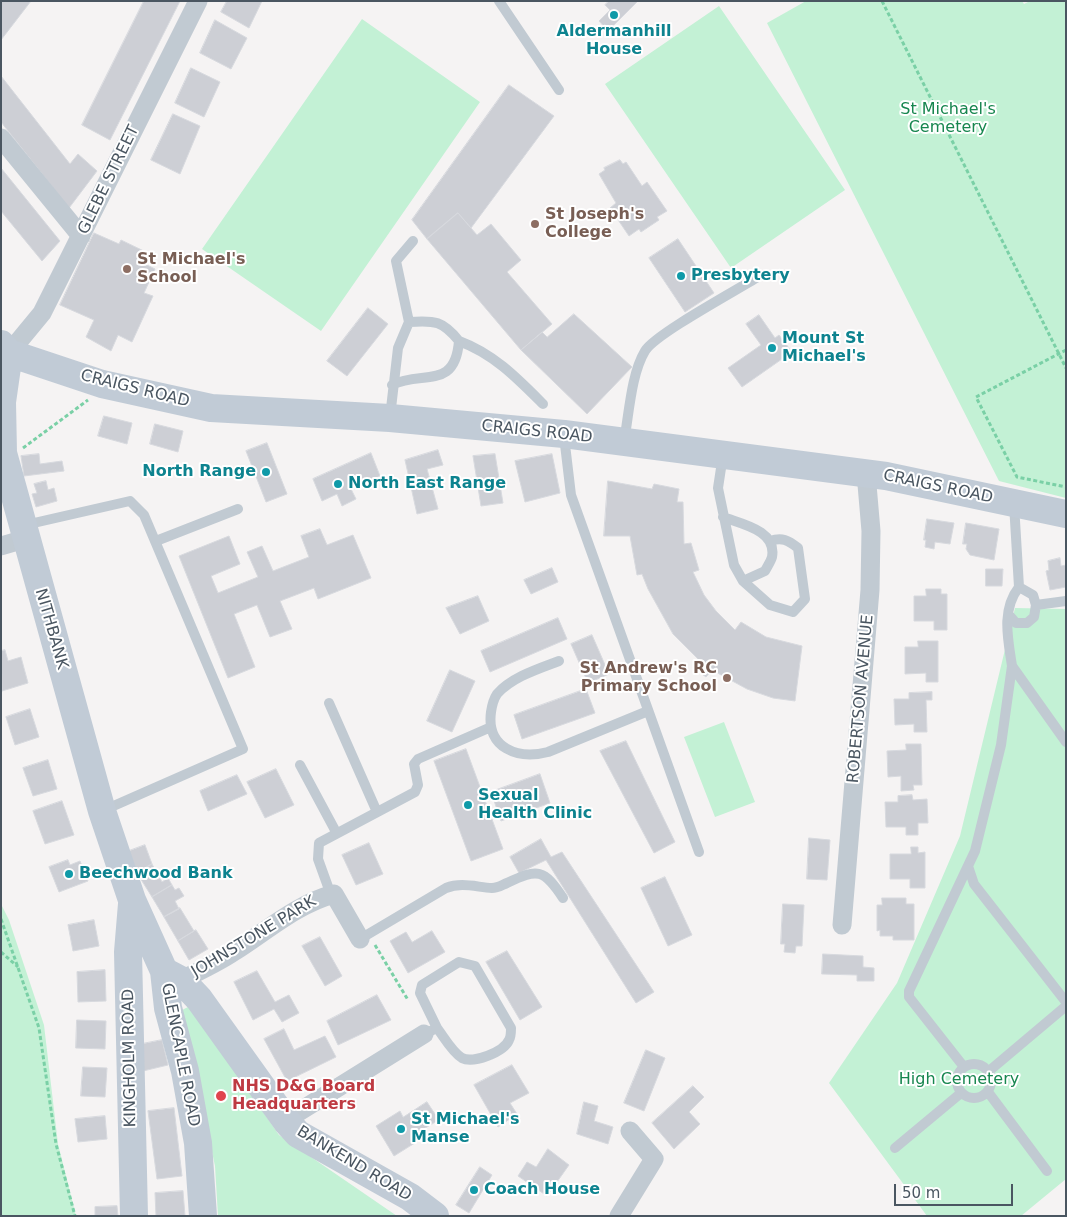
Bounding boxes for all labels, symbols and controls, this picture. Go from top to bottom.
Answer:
marker: Aldermanhill House [608,9,620,21]
place label: Aldermanhill House [557,22,671,60]
park label: St Michael's Cemetery [900,100,996,138]
street label: GLEBE STREET [74,122,144,238]
place label: St Joseph's College [545,205,644,243]
marker: St Joseph's College [529,218,541,230]
place label: St Michael's School [137,250,246,288]
marker: St Michael's School [121,263,133,275]
place label: Presbytery [691,266,790,286]
marker: Presbytery [675,270,687,282]
place label: Mount St Michael's [782,329,866,367]
marker: Mount St Michael's [766,342,778,354]
street label: CRAIGS ROAD [79,366,191,412]
street label: CRAIGS ROAD [480,417,594,447]
place label: North Range [142,462,256,482]
marker: North Range [260,466,272,478]
street label: CRAIGS ROAD [881,466,995,508]
place label: North East Range [348,474,506,494]
marker: North East Range [332,478,344,490]
street label: NITHBANK [30,587,72,671]
street label: ROBERTSON AVENUE [844,614,878,784]
place label: St Andrew's RC Primary School [579,659,717,697]
marker: St Andrew's RC Primary School [721,672,733,684]
place label: Sexual Health Clinic [478,786,592,824]
marker: Sexual Health Clinic [462,799,474,811]
place label: Beechwood Bank [79,864,233,884]
marker: Beechwood Bank [63,868,75,880]
street label: JOHNSTONE PARK [188,892,320,982]
street label: GLENCAPLE ROAD [157,982,203,1128]
street label: KINGHOLM ROAD [119,988,141,1128]
park label: High Cemetery [899,1070,1019,1090]
place label: NHS D&G Board Headquarters [232,1077,375,1115]
marker: NHS D&G Board Headquarters [214,1089,228,1103]
place label: St Michael's Manse [411,1110,520,1148]
street label: BANKEND ROAD [293,1122,415,1206]
marker: St Michael's Manse [395,1123,407,1135]
scale bar [897,1174,1016,1206]
place label: Coach House [484,1180,600,1200]
marker: Coach House [468,1184,480,1196]
text: 50 m [902,1184,940,1202]

